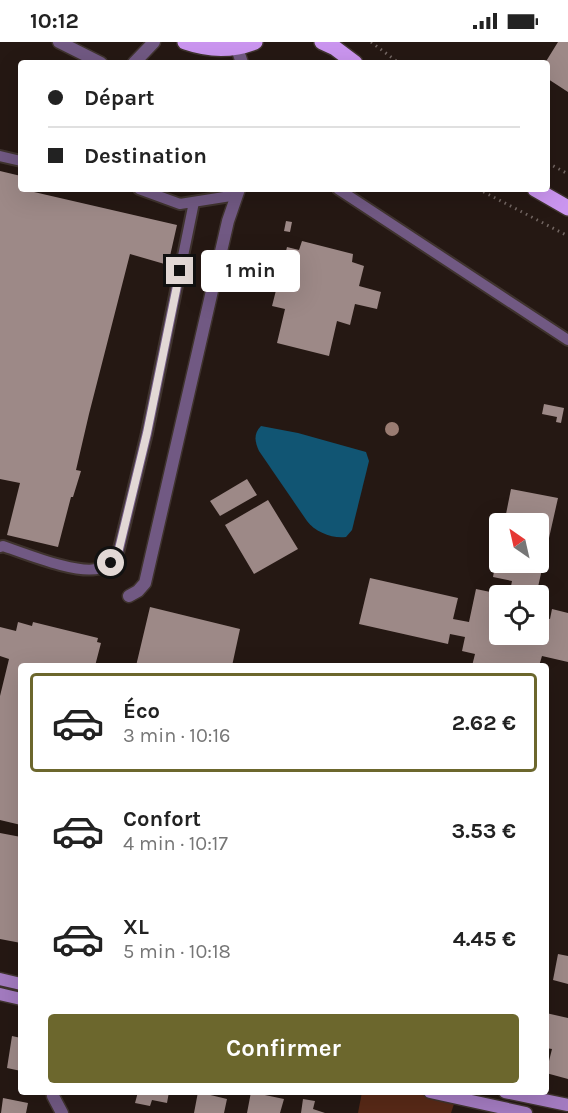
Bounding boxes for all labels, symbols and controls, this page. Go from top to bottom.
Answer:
text: 10:12 [30,8,79,34]
text: Départ [84,85,154,111]
text: Destination [84,143,207,169]
callout: 1 min [201,250,300,292]
route end [166,257,193,284]
text: 1 min [225,259,276,282]
north arrow [489,513,549,573]
map controls [489,513,549,645]
route start [97,549,124,576]
button: locate [489,585,549,645]
icon: car [51,696,105,750]
text: Éco [123,698,160,724]
text: 2.62 € [452,710,516,736]
text: 3 min · 10:16 [123,724,231,747]
icon: car [51,804,105,858]
text: Confort [123,806,201,832]
text: 3.53 € [452,818,516,844]
text: 4 min · 10:17 [123,832,228,855]
icon: car [51,912,105,966]
text: XL [123,914,149,940]
text: 4.45 € [453,926,516,952]
text: 5 min · 10:18 [123,940,231,963]
button: Confirmer [48,1014,519,1083]

